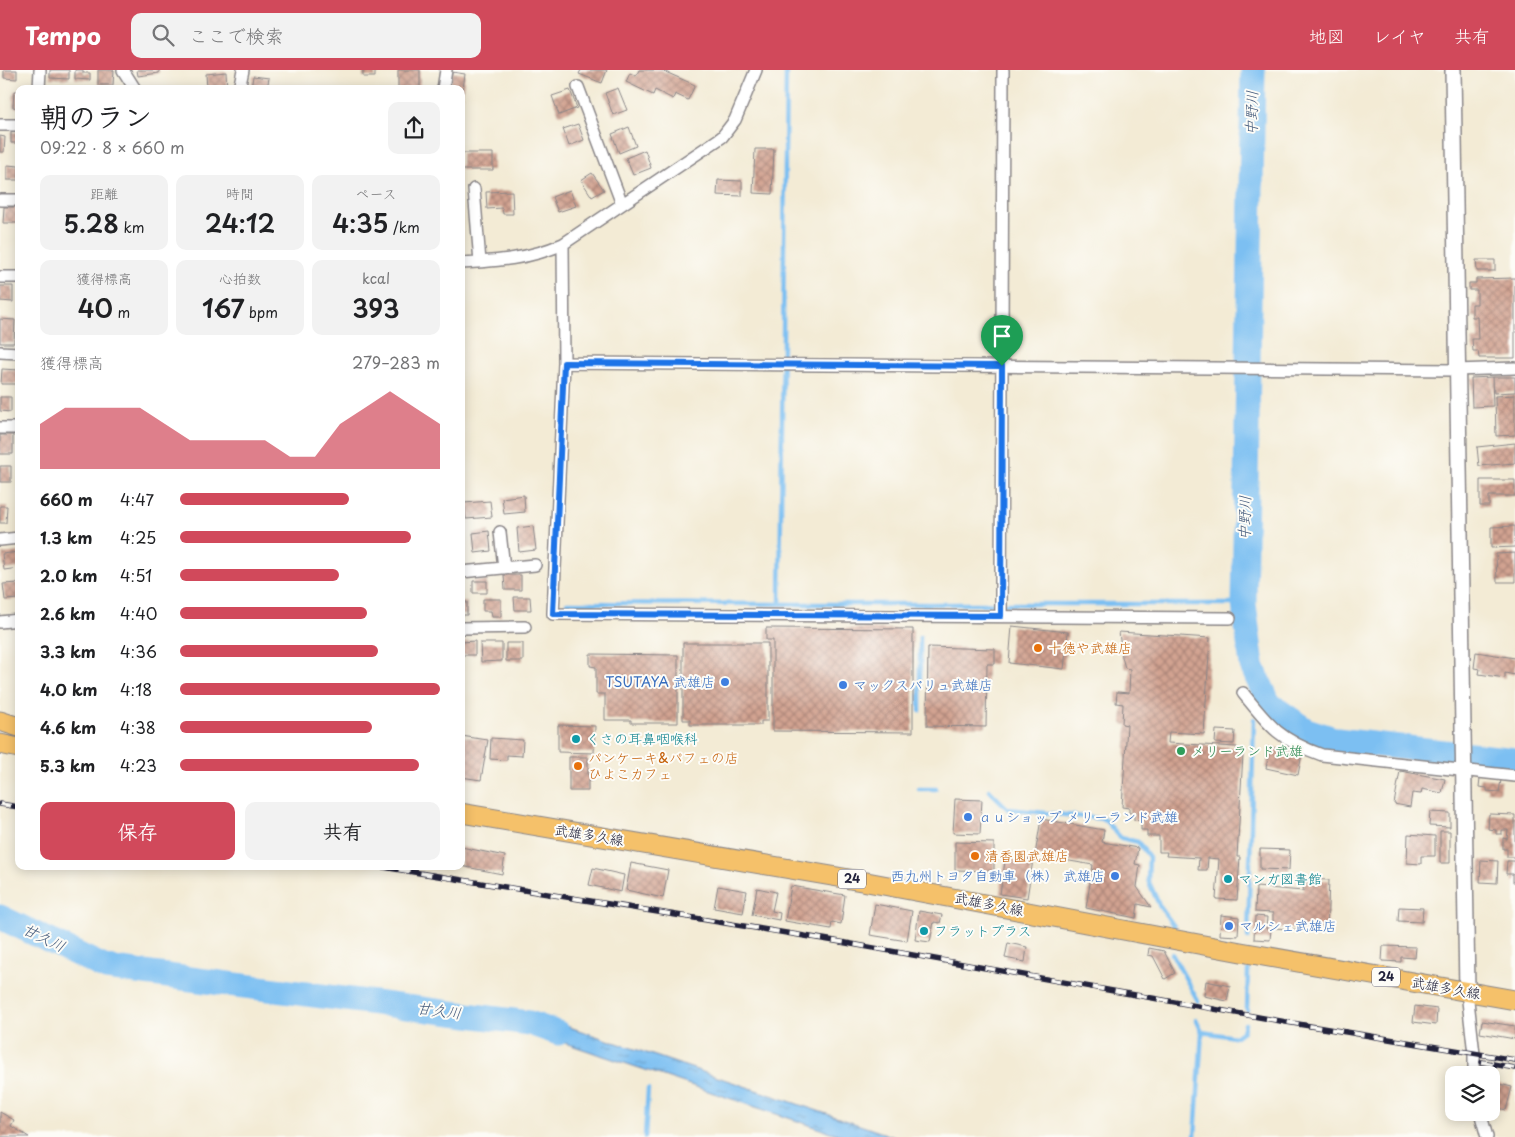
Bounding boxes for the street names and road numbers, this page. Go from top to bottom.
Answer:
street label: 武雄多久線 [553,819,625,850]
road number: 24 [838,870,866,889]
street label: 武雄多久線 [953,887,1025,920]
road number: 24 [1372,968,1400,986]
street label: 武雄多久線 [1410,971,1482,1004]

